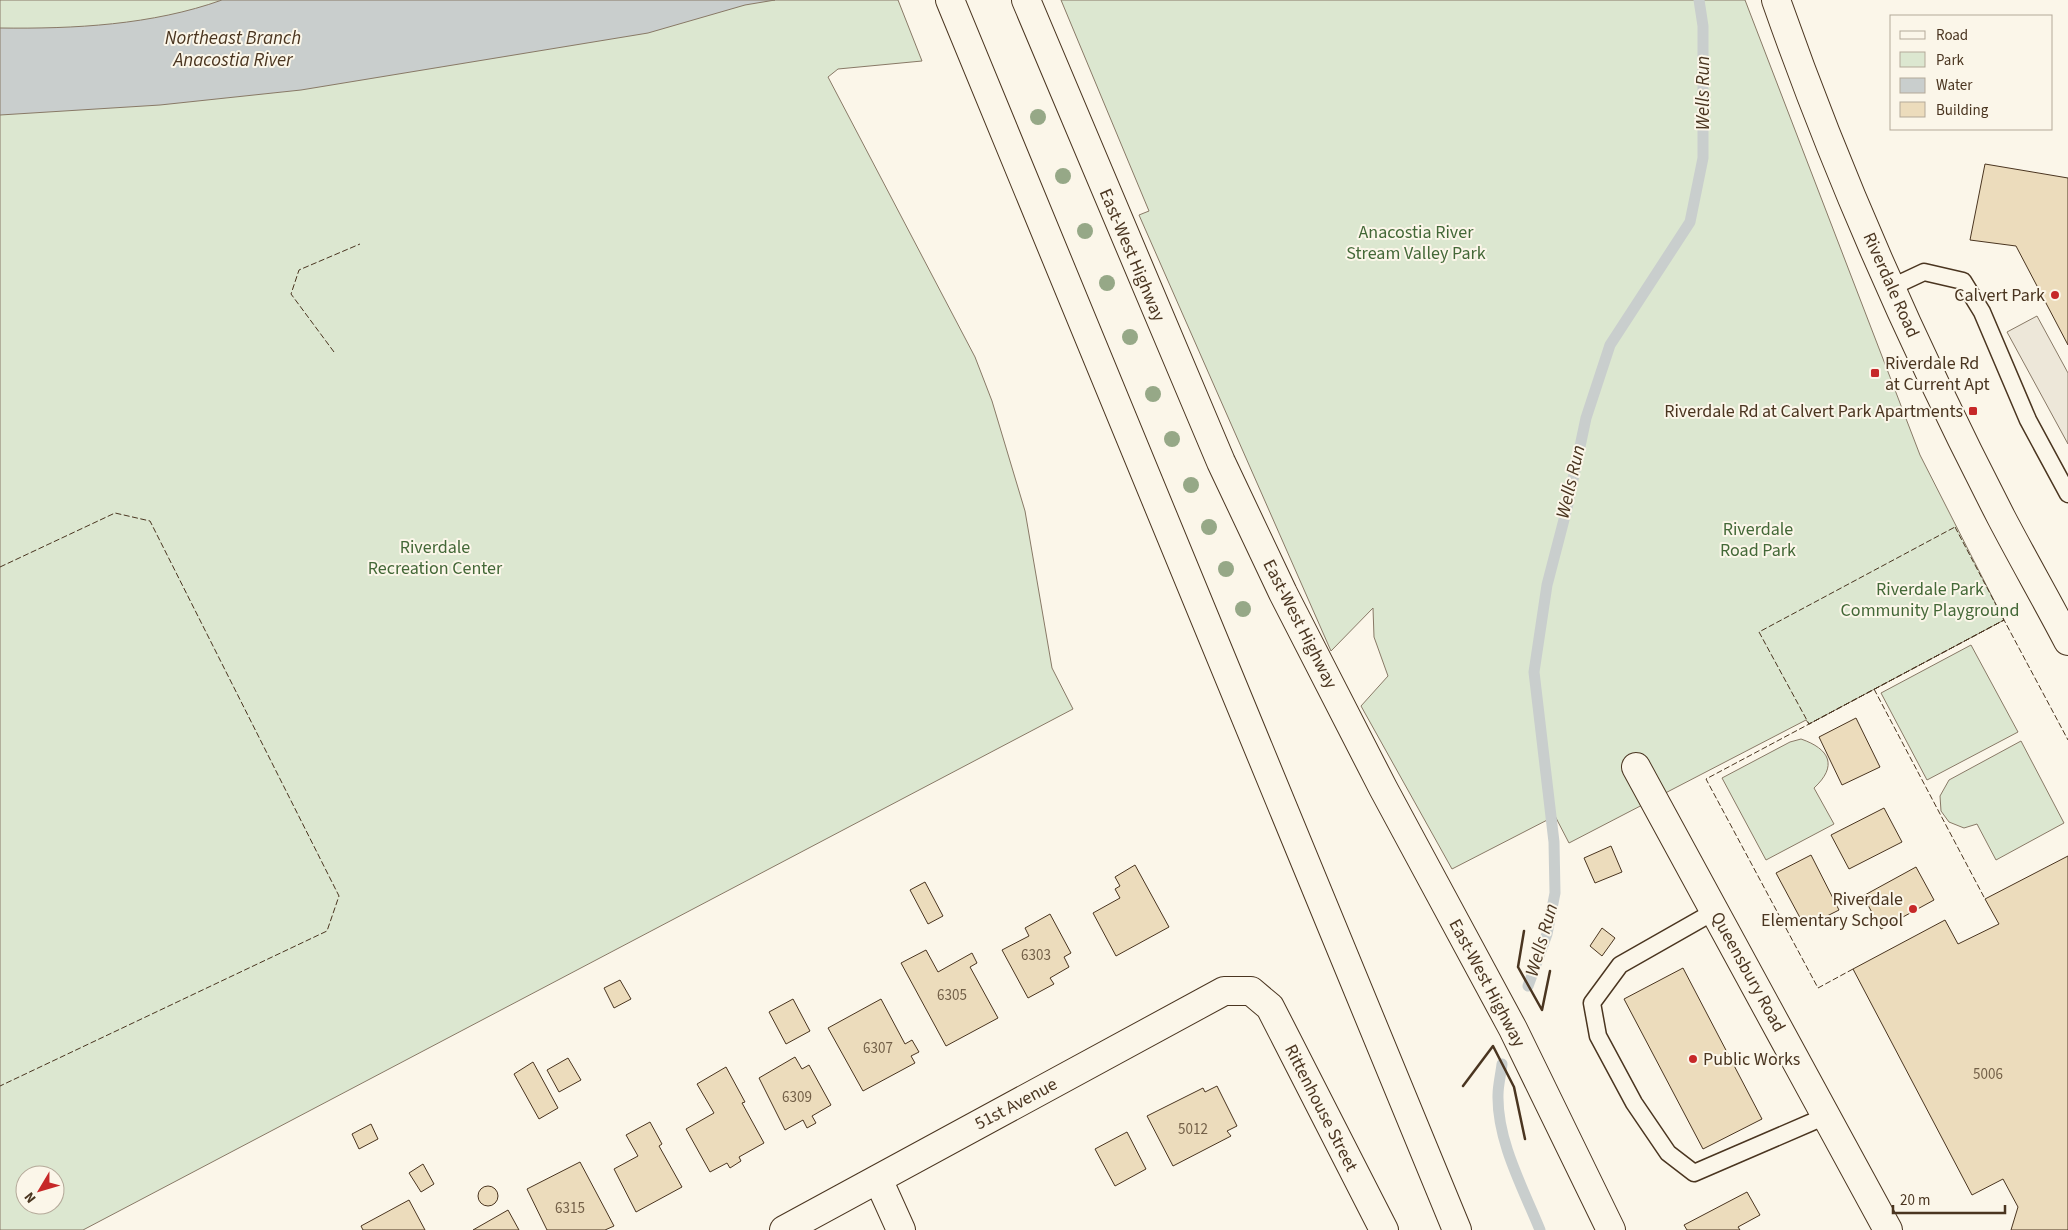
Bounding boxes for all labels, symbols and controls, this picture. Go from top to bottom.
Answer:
legend [1890,15,2053,130]
water label: Northeast Branch Anacostia River [165,25,301,74]
text: Road [1936,25,1968,46]
text: Park [1936,50,1965,71]
water label: Wells Run [1690,56,1717,130]
text: Water [1936,75,1973,96]
text: Building [1936,100,1989,121]
street label: East-West Highway [1093,185,1171,326]
park label: Anacostia River Stream Valley Park [1346,220,1486,266]
street label: Riverdale Road [1857,228,1925,342]
place label: Calvert Park [1954,283,2045,308]
marker: Calvert Park [2049,289,2061,301]
place label: Riverdale Rd at Current Apt [1885,351,1990,397]
marker: Riverdale Rd at Current Apt [1869,367,1881,379]
place label: Riverdale Rd at Calvert Park Apartments [1664,399,1963,424]
marker: Riverdale Rd at Calvert Park Apartments [1967,405,1979,417]
water label: Wells Run [1549,443,1593,521]
park label: Riverdale Road Park [1720,517,1796,563]
park label: Riverdale Recreation Center [368,535,503,581]
street label: East-West Highway [1257,555,1344,693]
park label: Riverdale Park Community Playground [1841,577,2019,623]
place label: Riverdale Elementary School [1761,887,1903,933]
water label: Wells Run [1519,900,1565,980]
marker: Riverdale Elementary School [1907,903,1919,915]
street label: Queensbury Road [1705,907,1791,1037]
street label: East-West Highway [1443,914,1532,1052]
house number: 6303 [1021,945,1051,966]
house number: 6305 [937,985,967,1006]
house number: 6307 [863,1038,893,1059]
street label: Rittenhouse Street [1278,1040,1364,1176]
place label: Public Works [1703,1047,1800,1072]
marker: Public Works [1687,1053,1699,1065]
house number: 5006 [1973,1064,2003,1085]
street label: 51st Avenue [970,1072,1062,1136]
house number: 6309 [782,1087,812,1108]
house number: 5012 [1178,1119,1208,1140]
north arrow [15,1165,65,1215]
scale bar [1893,1182,2006,1214]
text: N [20,1188,41,1207]
text: 20 m [1900,1190,1930,1211]
house number: 6315 [555,1198,585,1219]

